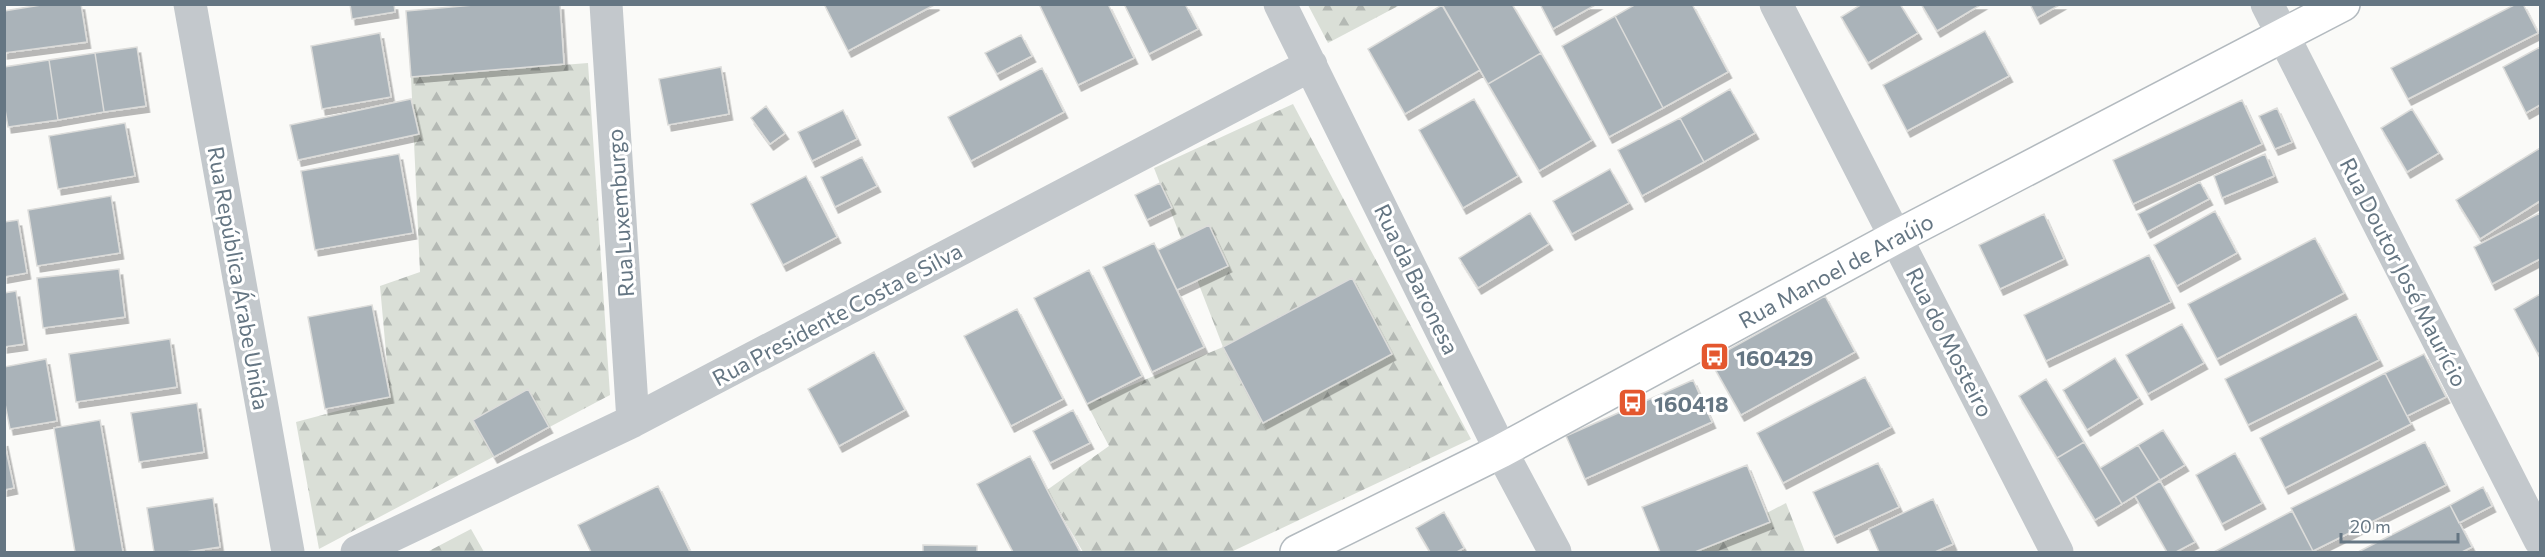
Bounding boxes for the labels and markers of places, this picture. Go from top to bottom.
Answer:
bus stop icon: 160429 [1699,341,1731,373]
place label: 160429 [1736,344,1813,371]
bus stop icon: 160418 [1617,387,1649,419]
place label: 160418 [1654,390,1729,417]

